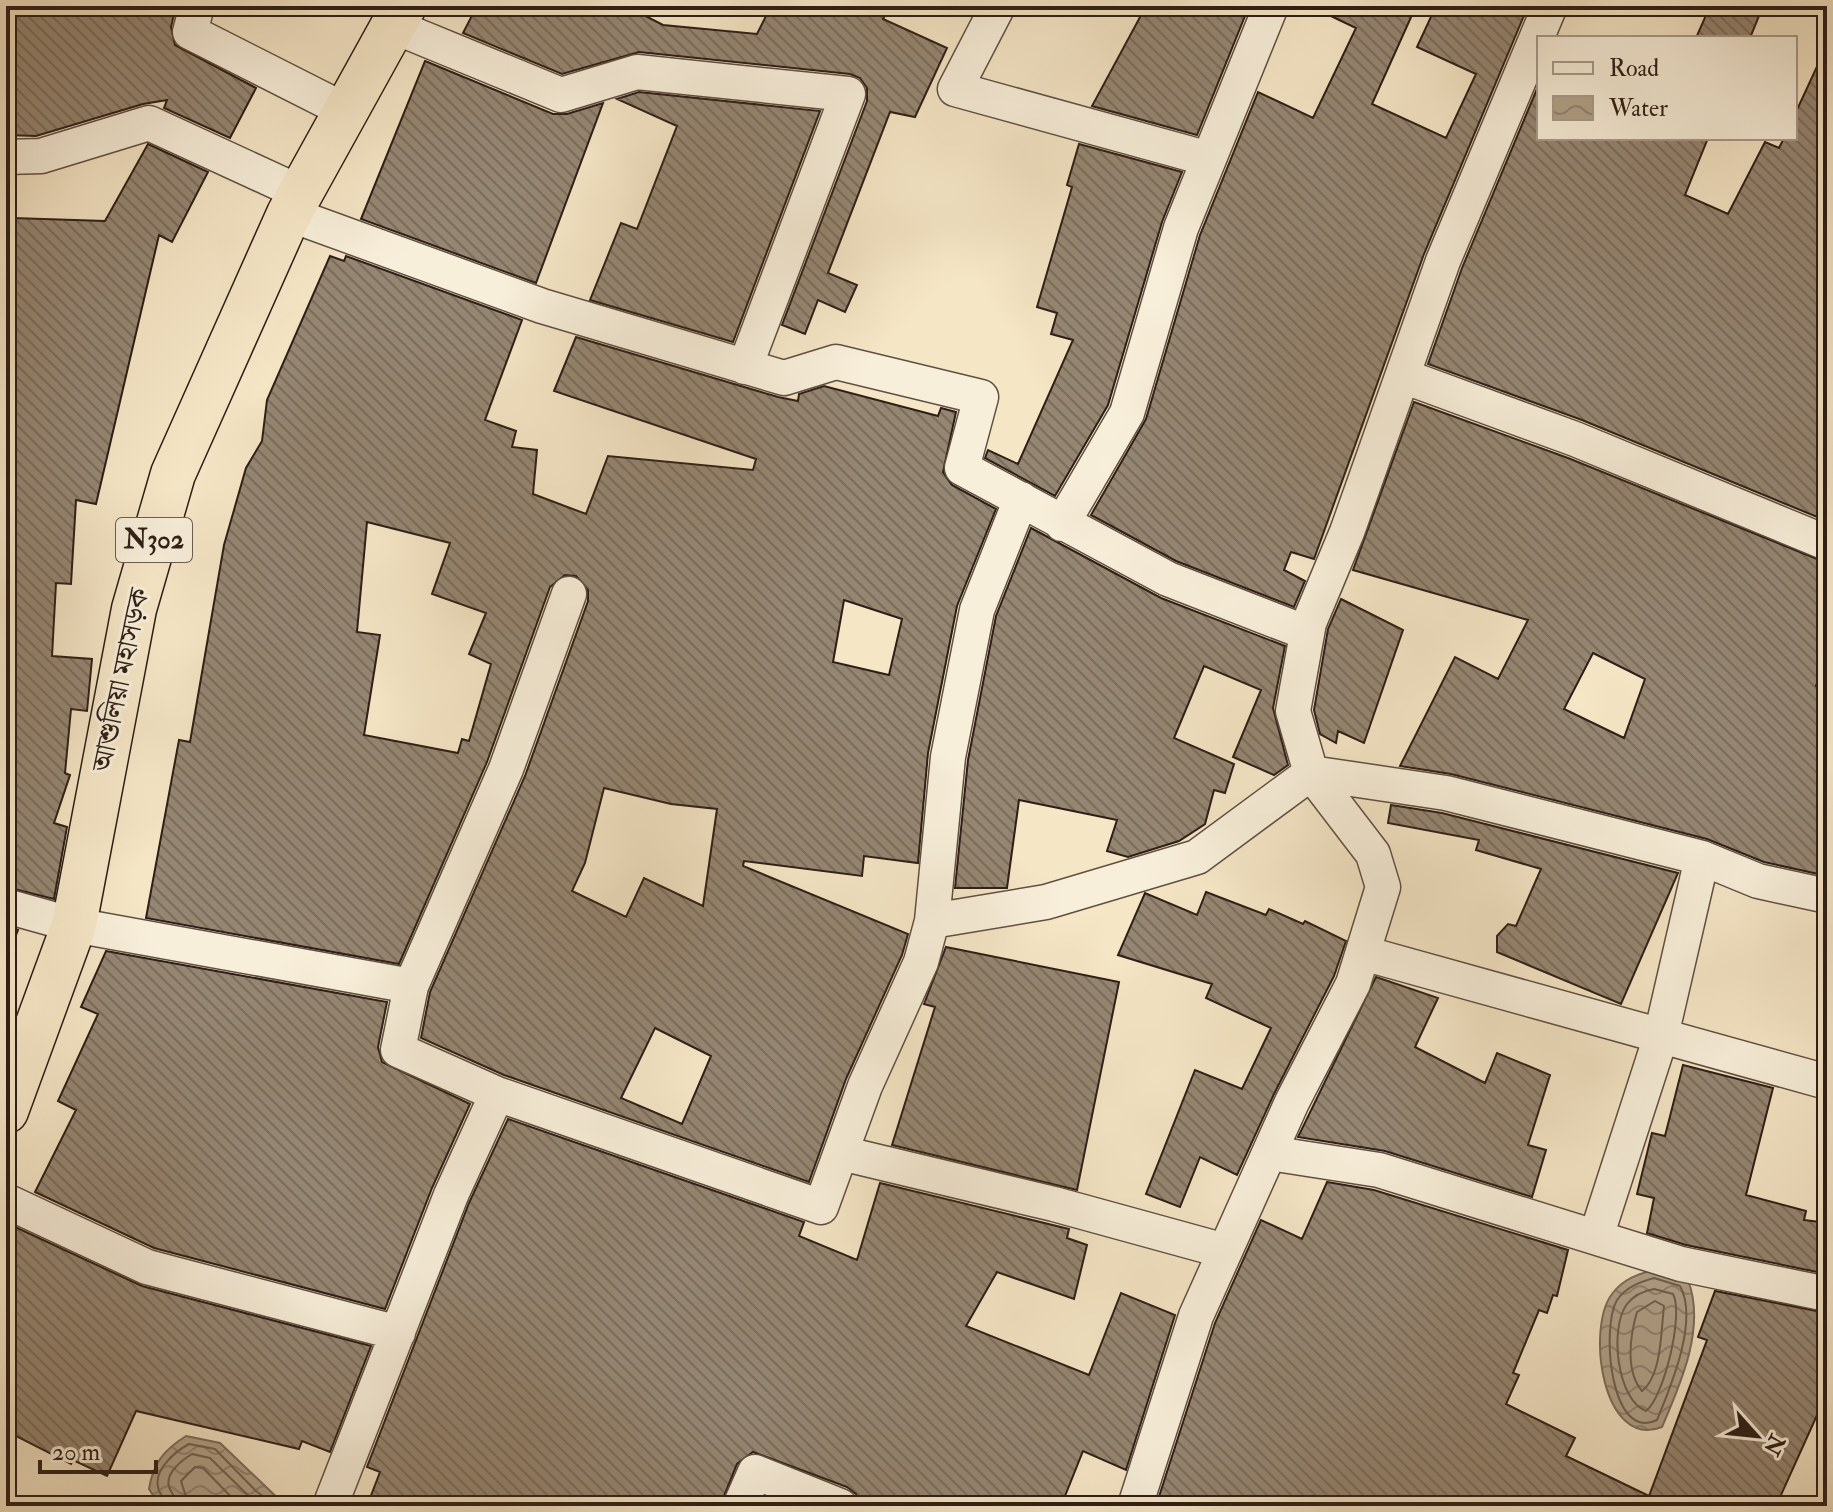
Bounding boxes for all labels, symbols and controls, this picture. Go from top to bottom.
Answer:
legend [1537,36,1797,140]
text: Road [1609,53,1659,84]
text: Water [1608,93,1668,124]
road number: N302 [116,518,192,562]
street label: আশুলিয়া মহাসড়ক [83,584,158,776]
north arrow [1717,1396,1797,1476]
scale bar [40,1424,156,1474]
text: N [1757,1429,1791,1460]
text: 20 m [52,1437,101,1468]

